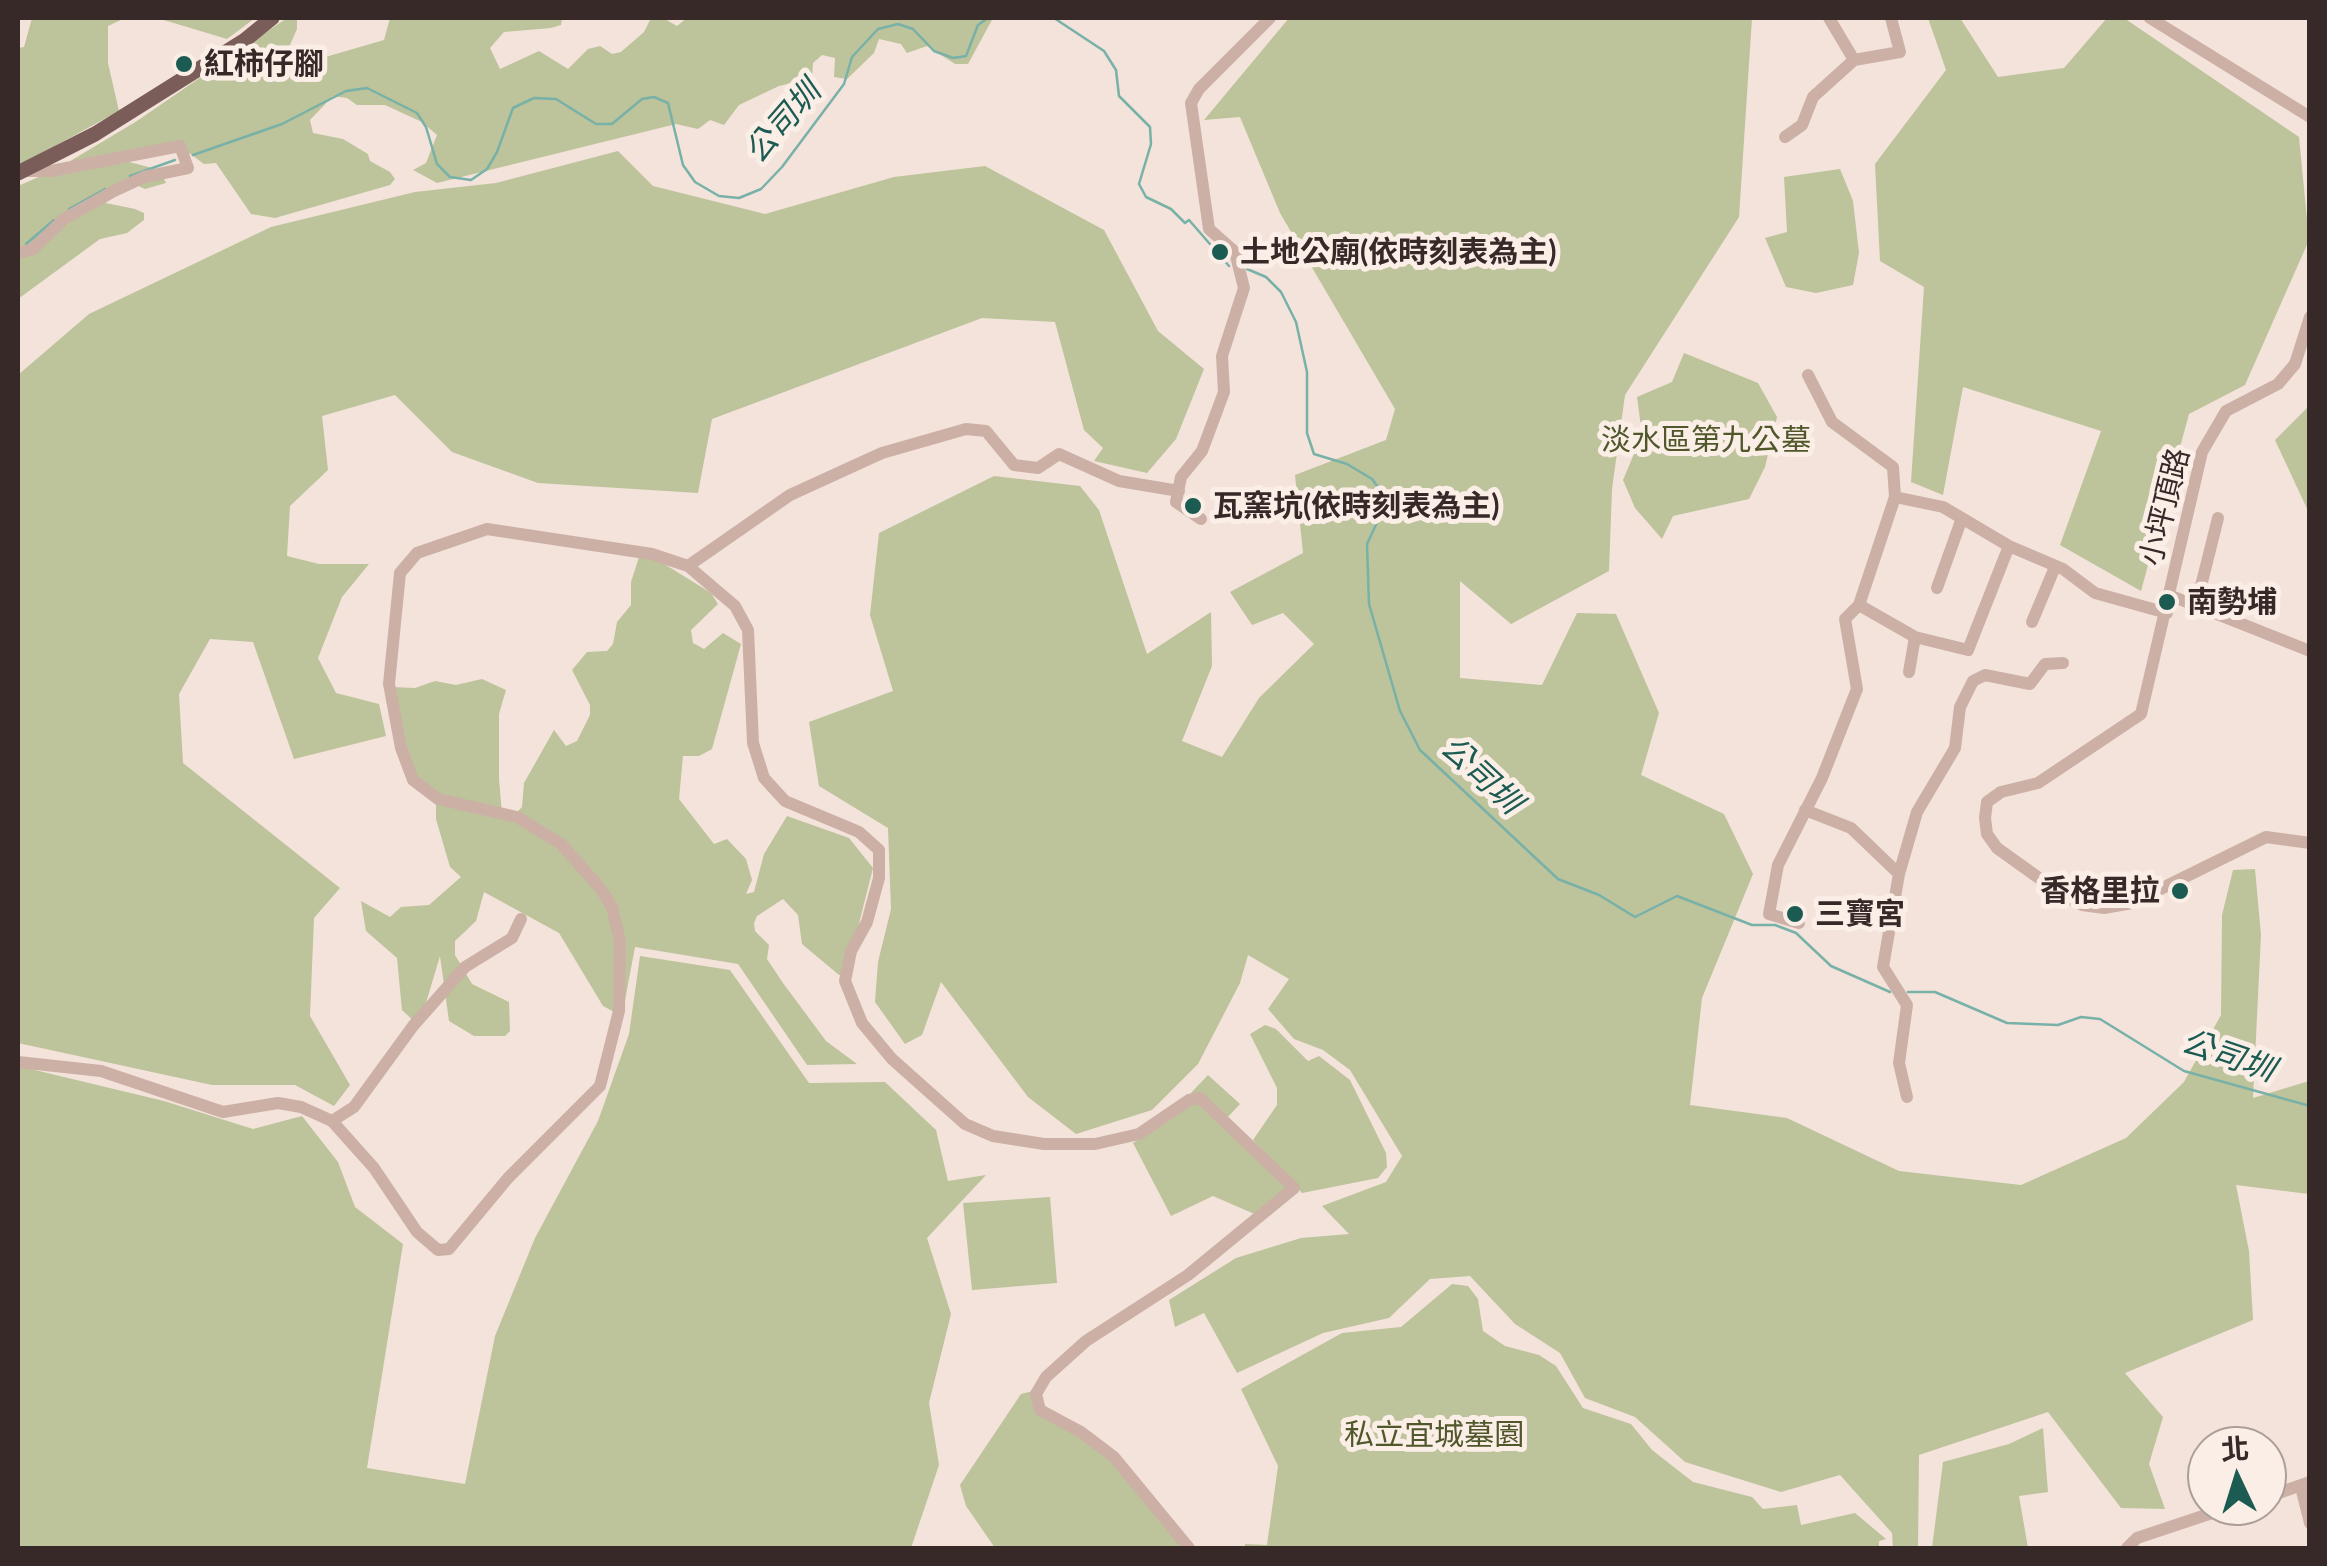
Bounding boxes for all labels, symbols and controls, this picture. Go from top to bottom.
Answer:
place label: 紅柿仔腳 [204,46,324,82]
marker: 紅柿仔腳 [173,53,195,75]
water label: 公司圳 [737,73,829,171]
place label: 土地公廟(依時刻表為主) [1240,234,1556,270]
marker: 土地公廟(依時刻表為主) [1209,241,1231,263]
park label: 淡水區第九公墓 [1601,422,1811,458]
street label: 小坪頂路 [2133,444,2197,570]
place label: 瓦窯坑(依時刻表為主) [1213,488,1499,524]
marker: 瓦窯坑(依時刻表為主) [1182,495,1204,517]
place label: 南勢埔 [2187,584,2277,620]
marker: 南勢埔 [2156,591,2178,613]
water label: 公司圳 [1433,728,1529,822]
place label: 香格里拉 [2040,873,2160,909]
marker: 香格里拉 [2169,880,2191,902]
place label: 三寶宮 [1815,896,1905,932]
marker: 三寶宮 [1784,903,1806,925]
water label: 公司圳 [2176,1022,2280,1090]
park label: 私立宜城墓園 [1344,1417,1524,1453]
north arrow [2187,1426,2287,1526]
text: 北 [2220,1430,2250,1466]

